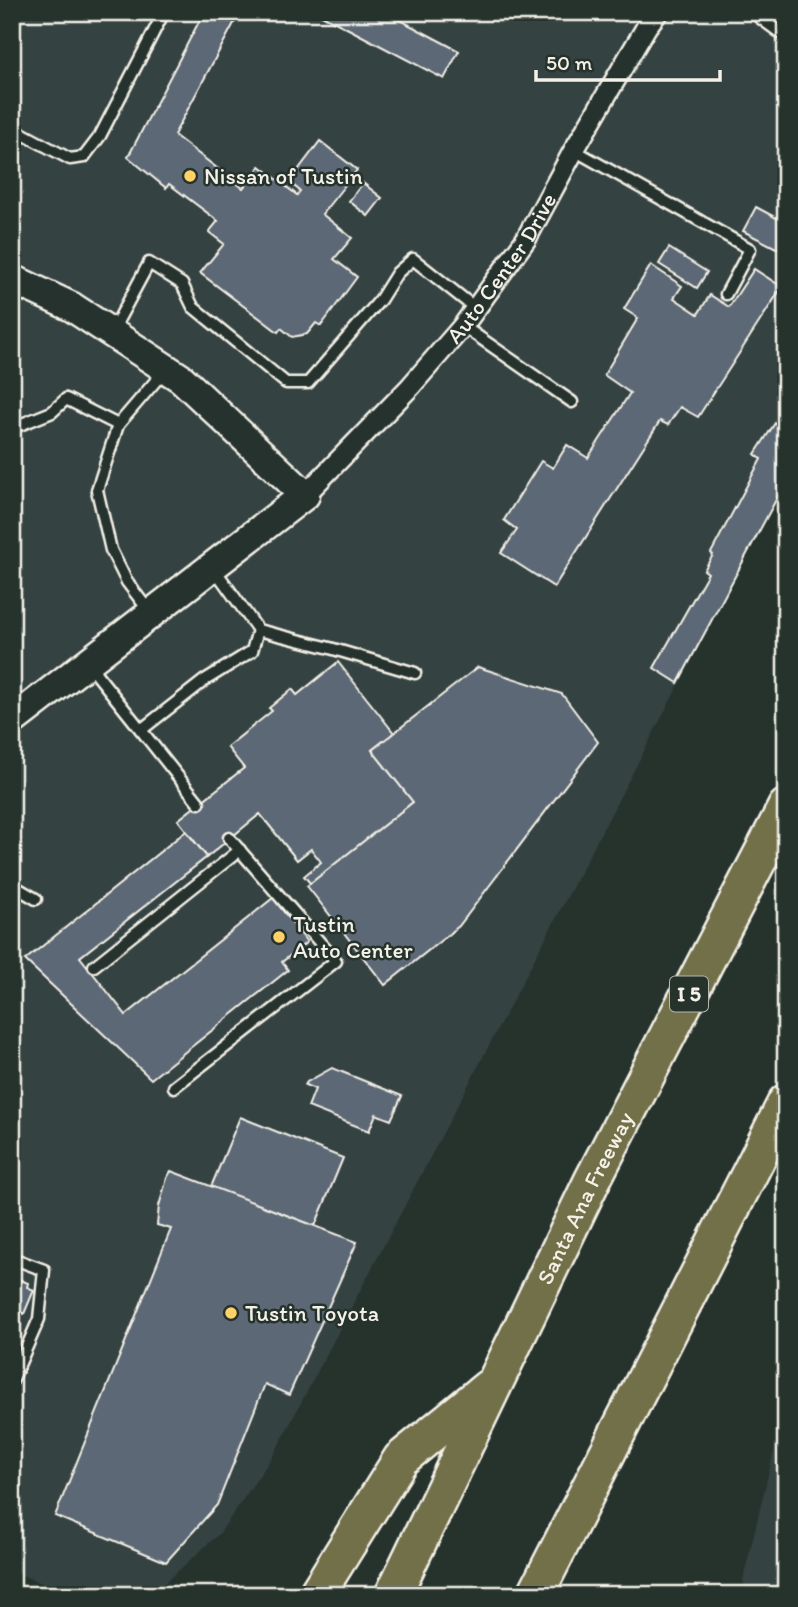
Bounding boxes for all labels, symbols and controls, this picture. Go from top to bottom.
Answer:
scale bar [536,38,719,82]
text: 50 m [546,50,593,75]
place label: Nissan of Tustin [204,162,363,190]
marker: Nissan of Tustin [182,168,198,184]
street label: Auto Center Drive [440,188,562,349]
place label: Tustin Auto Center [293,910,413,964]
marker: Tustin Auto Center [271,929,287,945]
road number: I 5 [670,976,708,1012]
street label: Santa Ana Freeway [530,1107,640,1289]
place label: Tustin Toyota [245,1299,379,1327]
marker: Tustin Toyota [223,1305,239,1321]

